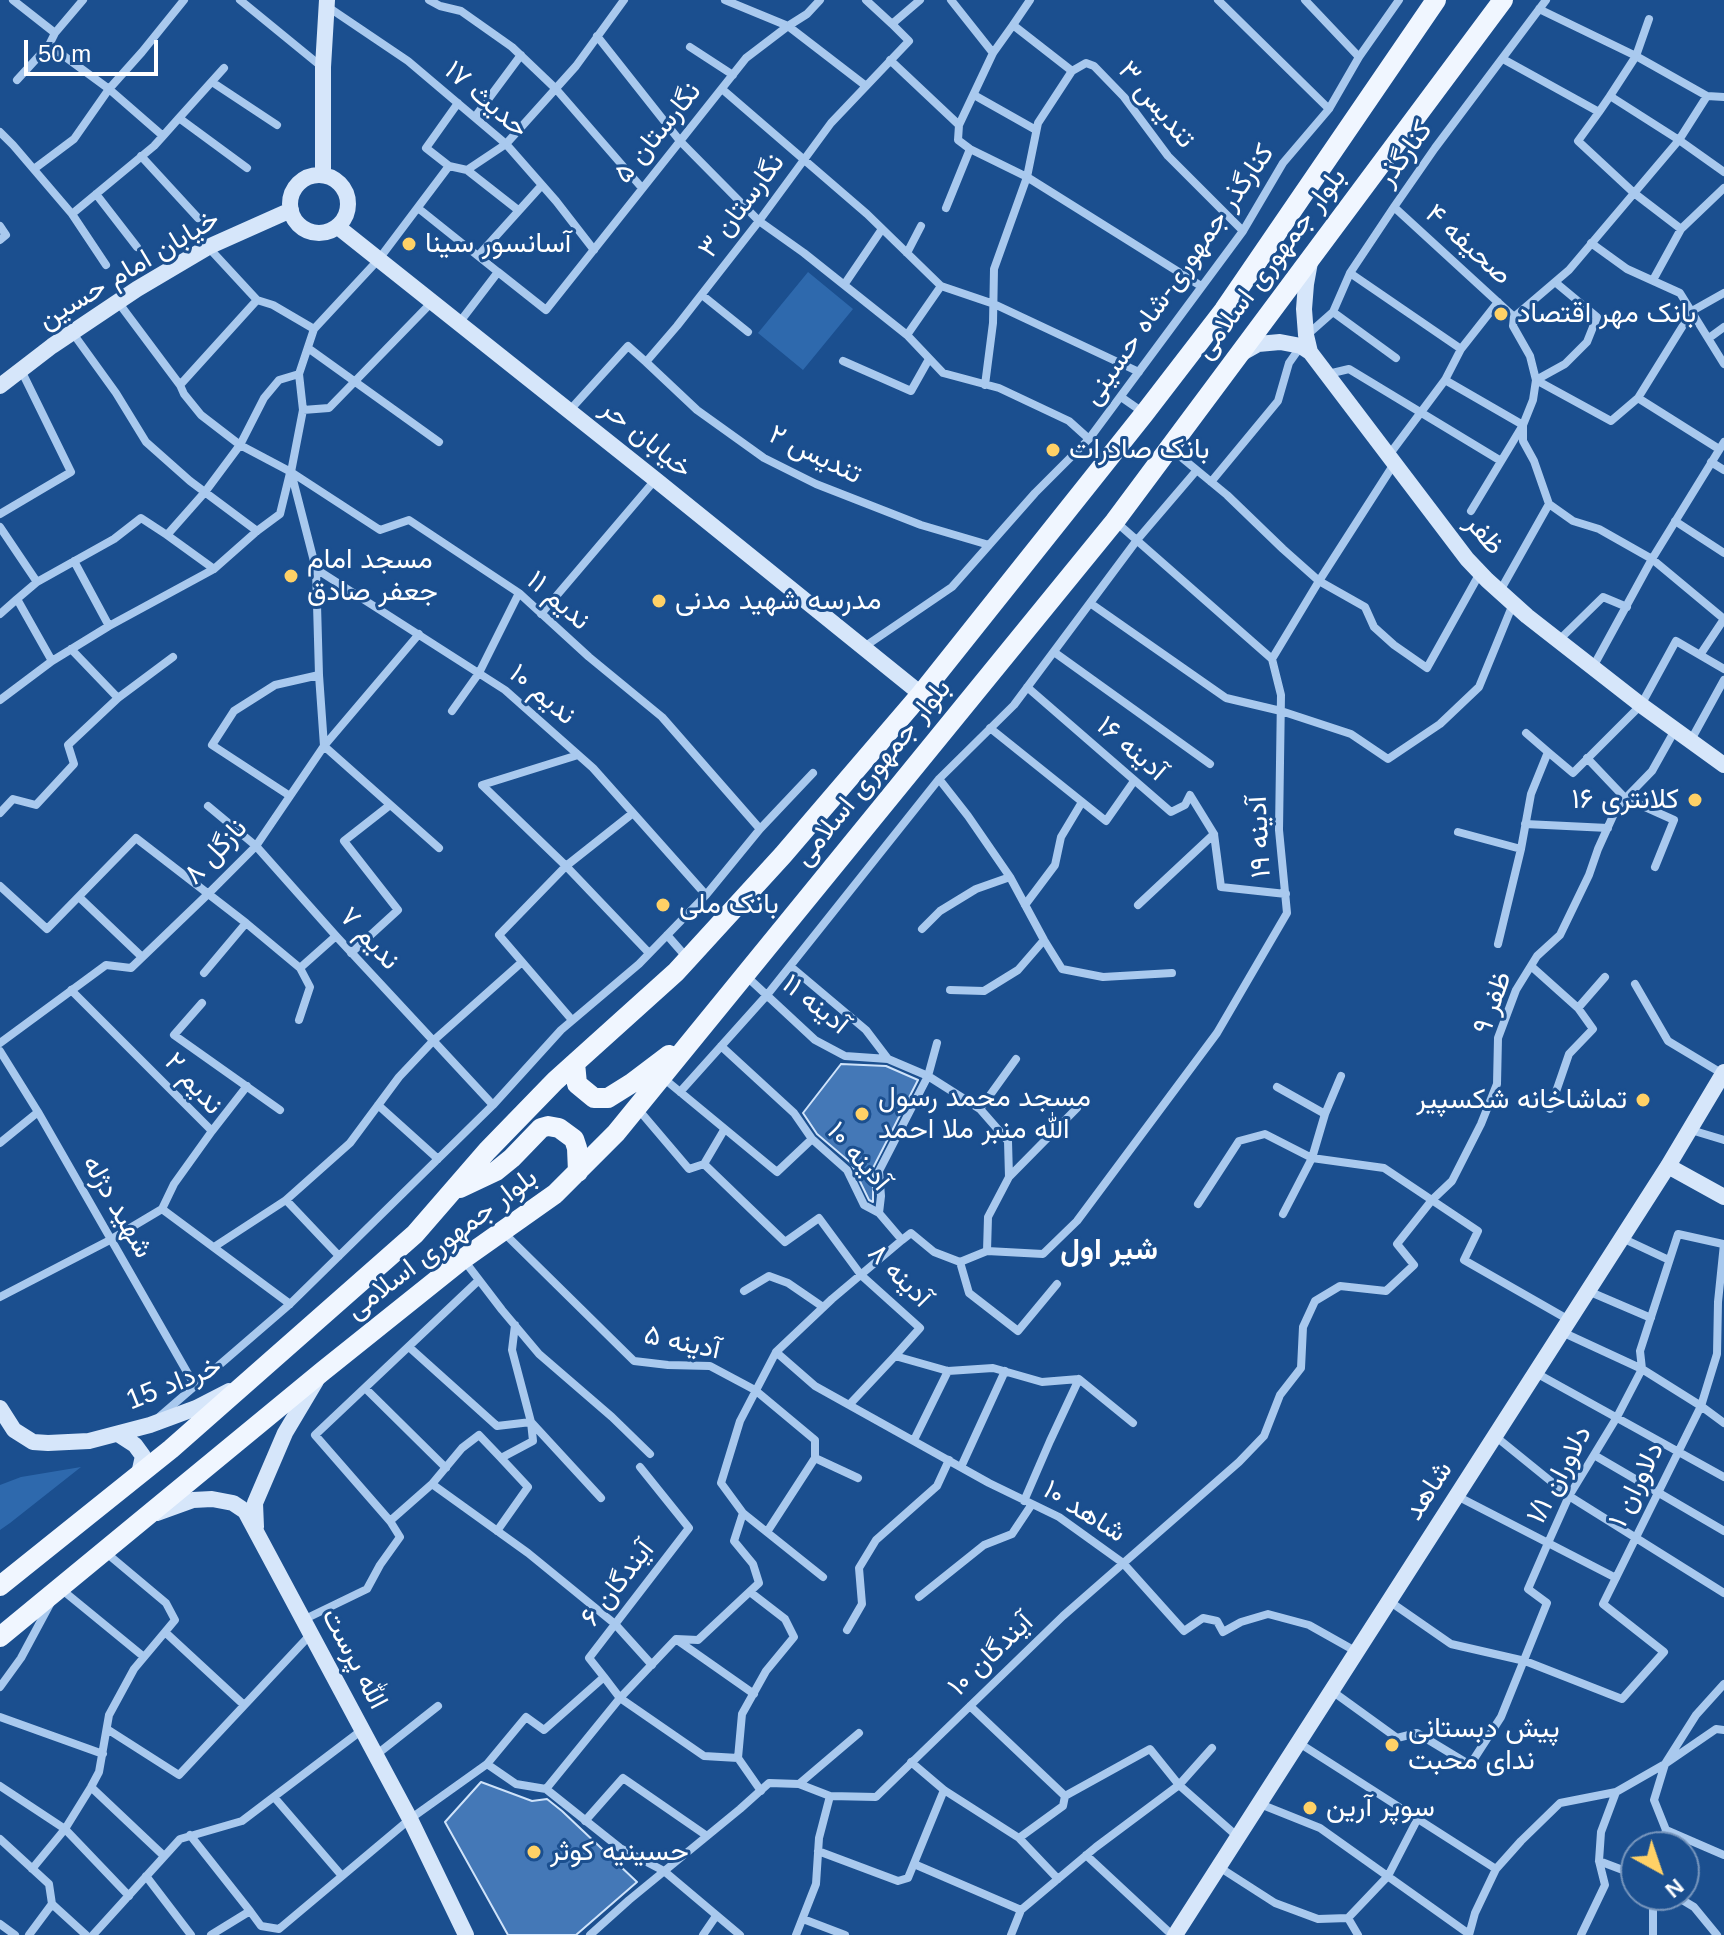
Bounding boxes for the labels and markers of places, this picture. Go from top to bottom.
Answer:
place label: آسانسور سینا [425,227,571,261]
marker: آسانسور سینا [400,235,418,253]
place label: بانک مهر اقتصاد [1517,297,1696,331]
marker: بانک مهر اقتصاد [1492,305,1510,323]
place label: بانک صادرات [1069,433,1210,467]
marker: بانک صادرات [1044,441,1062,459]
place label: مسجد امام جعفر صادق [307,543,438,609]
marker: مسجد امام جعفر صادق [282,567,300,585]
place label: مدرسه شهید مدنی [675,584,881,618]
marker: مدرسه شهید مدنی [650,592,668,610]
place label: کلانتری ۱۶ [1572,783,1679,817]
marker: کلانتری ۱۶ [1686,791,1704,809]
place label: بانک ملی [679,888,779,922]
marker: بانک ملی [654,896,672,914]
place label: مسجد محمد رسول الله منبر ملا احمد [878,1081,1091,1147]
place label: تماشاخانه شکسپیر [1416,1083,1627,1117]
marker: تماشاخانه شکسپیر [1634,1091,1652,1109]
marker: مسجد محمد رسول الله منبر ملا احمد [853,1105,871,1123]
place label: پیش دبستانی ندای محبت [1408,1712,1560,1778]
marker: پیش دبستانی ندای محبت [1383,1736,1401,1754]
place label: سوپر آرین [1326,1791,1435,1825]
marker: سوپر آرین [1301,1799,1319,1817]
place label: حسینیه کوثر [550,1835,689,1869]
marker: حسینیه کوثر [525,1843,543,1861]

